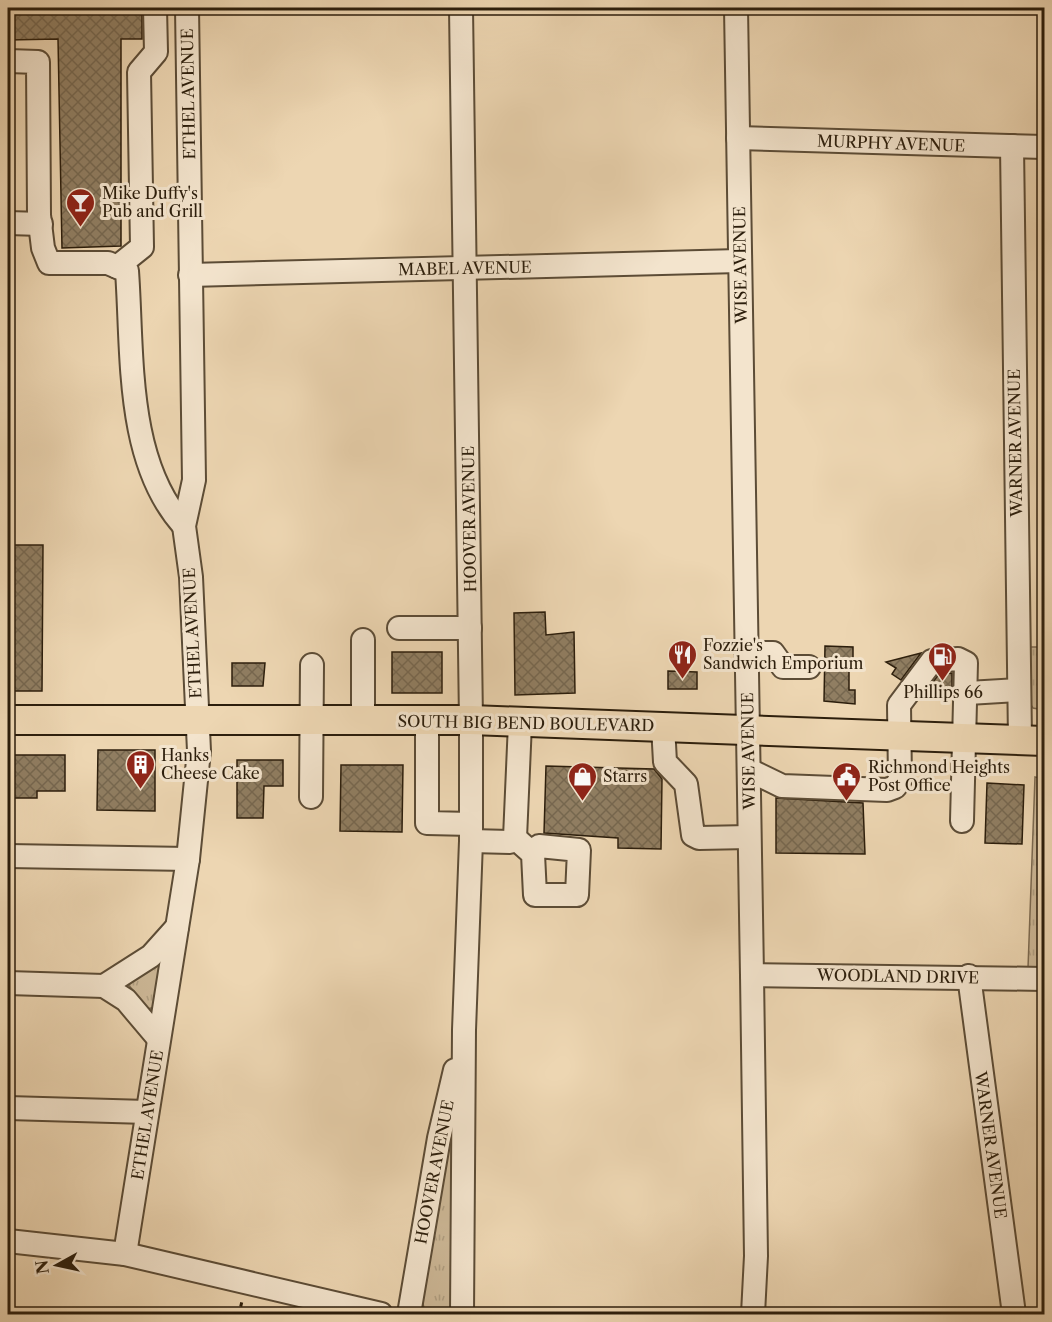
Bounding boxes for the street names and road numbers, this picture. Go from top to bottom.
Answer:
street label: ETHEL AVENUE [177,28,199,160]
street label: MURPHY AVENUE [816,130,966,156]
street label: WISE AVENUE [729,206,751,325]
street label: MABEL AVENUE [398,257,532,279]
street label: WARNER AVENUE [1004,369,1026,518]
street label: HOOVER AVENUE [458,446,480,592]
street label: ETHEL AVENUE [179,567,205,699]
street label: WISE AVENUE [737,692,759,811]
street label: SOUTH BIG BEND BOULEVARD [397,711,655,735]
street label: WOODLAND DRIVE [816,965,979,987]
street label: ETHEL AVENUE [127,1049,167,1181]
street label: WARNER AVENUE [971,1069,1011,1220]
street label: HOOVER AVENUE [410,1098,458,1246]

